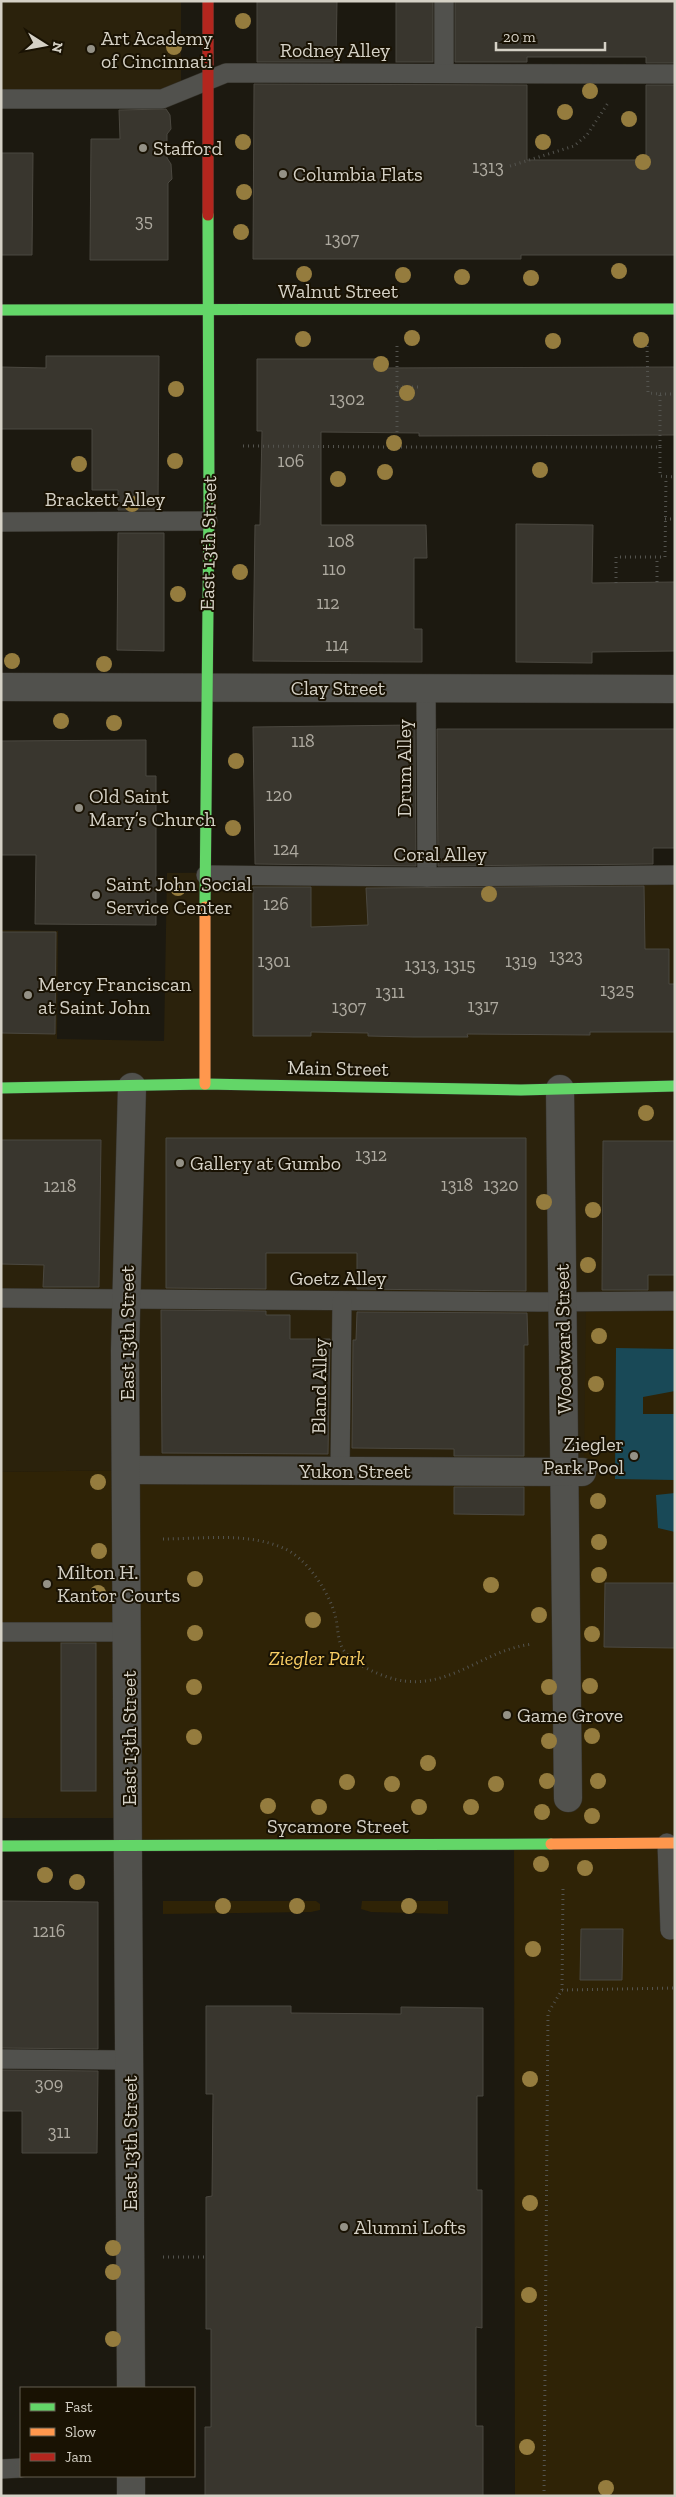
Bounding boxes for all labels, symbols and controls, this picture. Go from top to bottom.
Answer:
north arrow [20,20,70,70]
scale bar [496,20,605,52]
place label: Art Academy of Cincinnati [101,26,213,73]
text: 20 m [503,28,536,46]
street label: Rodney Alley [280,38,391,62]
text: N [48,41,67,55]
marker: Art Academy of Cincinnati [85,43,97,55]
place label: Stafford [153,136,223,160]
marker: Stafford [137,142,149,154]
house number: 1313 [472,156,504,178]
place label: Columbia Flats [293,162,423,186]
marker: Columbia Flats [277,168,289,180]
house number: 35 [135,210,153,232]
house number: 1307 [325,228,360,250]
street label: Walnut Street [278,279,399,303]
house number: 1302 [329,388,365,410]
house number: 106 [278,450,304,472]
street label: East 13th Street [195,475,221,611]
street label: Brackett Alley [45,487,166,511]
house number: 108 [328,530,354,552]
house number: 110 [322,558,346,580]
house number: 112 [316,592,340,614]
house number: 114 [325,634,349,656]
street label: Clay Street [291,676,386,700]
street label: Drum Alley [392,718,416,817]
house number: 118 [291,730,315,752]
place label: Old Saint Mary’s Church [89,784,216,831]
house number: 120 [266,784,292,806]
marker: Old Saint Mary’s Church [73,802,85,814]
house number: 124 [273,838,299,860]
street label: Coral Alley [393,842,487,866]
place label: Saint John Social Service Center [106,872,252,919]
marker: Saint John Social Service Center [90,889,102,901]
house number: 126 [263,893,289,915]
house number: 1323 [549,945,583,967]
house number: 1301 [257,950,291,972]
house number: 1319 [505,950,537,972]
house number: 1313, 1315 [404,954,476,976]
place label: Mercy Franciscan at Saint John [38,972,192,1019]
house number: 1325 [600,979,634,1001]
house number: 1311 [375,981,405,1003]
marker: Mercy Franciscan at Saint John [22,989,34,1001]
house number: 1317 [468,995,499,1017]
house number: 1307 [332,996,367,1018]
street label: Main Street [287,1055,389,1081]
house number: 1312 [355,1144,387,1166]
place label: Gallery at Gumbo [190,1151,341,1175]
marker: Gallery at Gumbo [174,1157,186,1169]
house number: 1318 [441,1174,473,1196]
house number: 1320 [483,1174,519,1196]
house number: 1218 [44,1175,76,1197]
street label: Woodward Street [550,1263,576,1415]
street label: East 13th Street [115,1265,139,1401]
street label: Goetz Alley [290,1266,387,1290]
street label: Bland Alley [306,1337,332,1434]
place label: Ziegler Park Pool [543,1432,624,1479]
marker: Ziegler Park Pool [628,1450,640,1462]
street label: Yukon Street [298,1459,411,1483]
place label: Milton H. Kantor Courts [57,1560,180,1607]
marker: Milton H. Kantor Courts [41,1578,53,1590]
park label: Ziegler Park [269,1646,365,1670]
street label: East 13th Street [117,1670,141,1806]
place label: Game Grove [517,1703,623,1727]
marker: Game Grove [501,1709,513,1721]
street label: Sycamore Street [267,1814,410,1838]
house number: 1216 [33,1920,65,1942]
house number: 309 [35,2073,63,2095]
street label: East 13th Street [118,2075,142,2211]
house number: 311 [48,2121,70,2143]
place label: Alumni Lofts [354,2215,466,2239]
marker: Alumni Lofts [338,2221,350,2233]
legend [20,2387,195,2477]
text: Fast [65,2398,93,2416]
text: Slow [65,2423,97,2441]
text: Jam [65,2448,92,2466]

